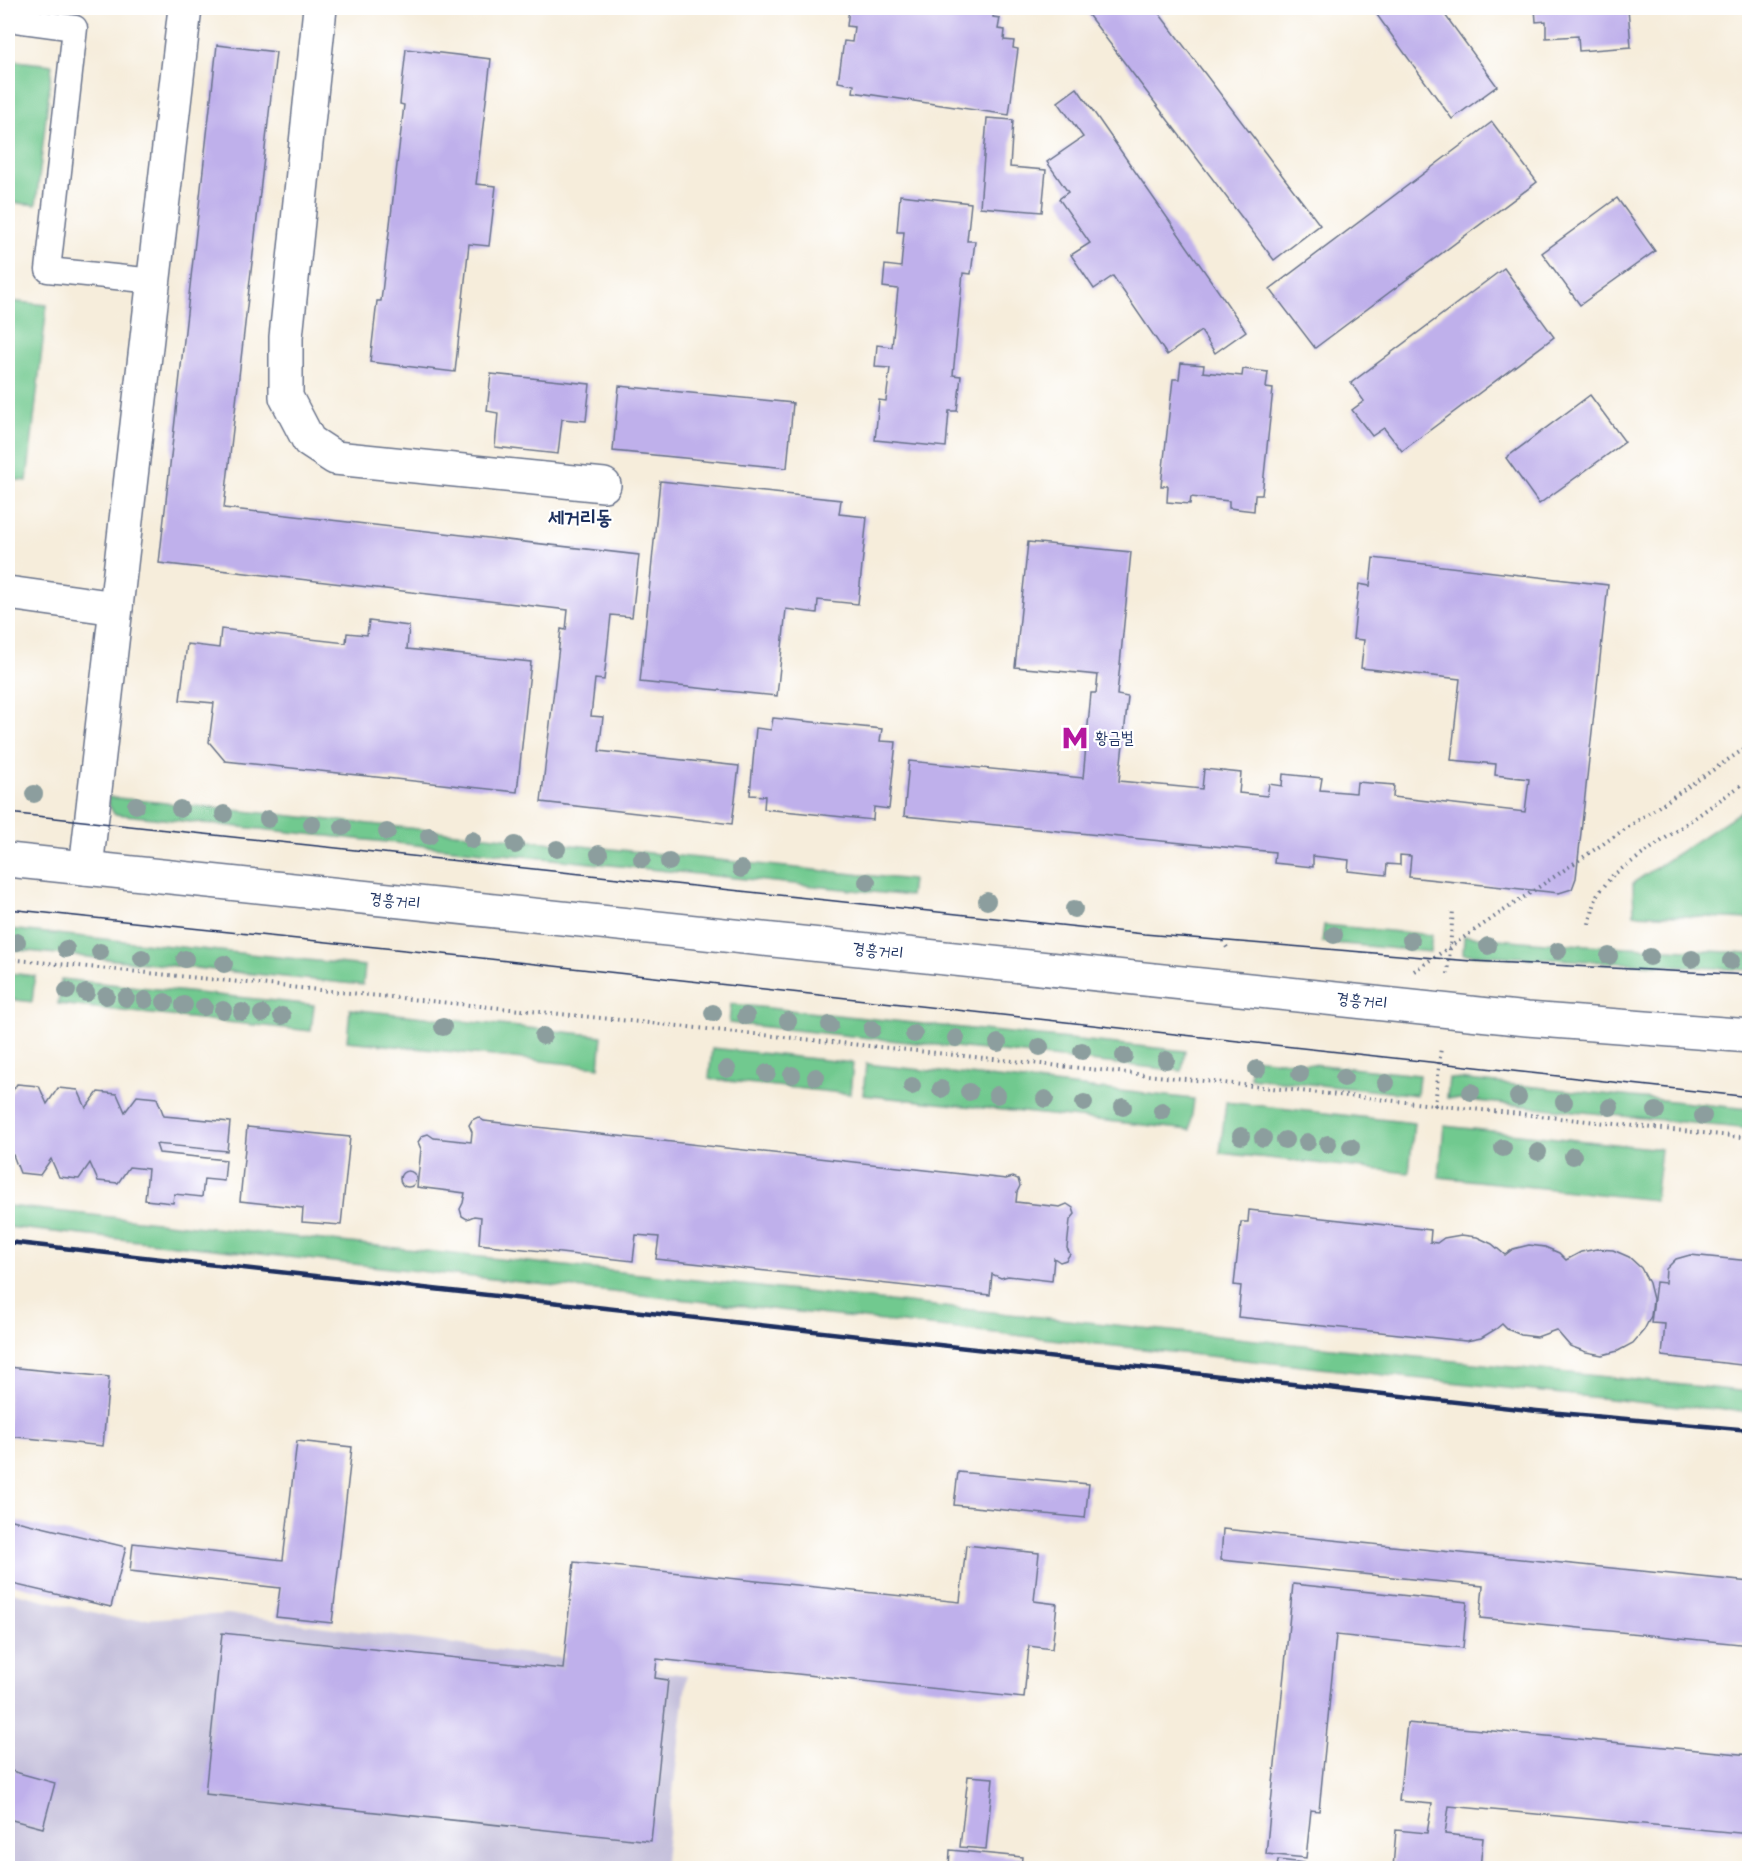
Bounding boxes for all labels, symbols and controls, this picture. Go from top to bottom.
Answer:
district label: 세거리동 [548,505,612,530]
metro station icon: 황금벌 [1060,723,1090,753]
place label: 황금벌 [1095,728,1134,748]
street label: 경흥거리 [368,888,422,914]
street label: 경흥거리 [851,938,905,964]
street label: 경흥거리 [1335,988,1389,1014]

